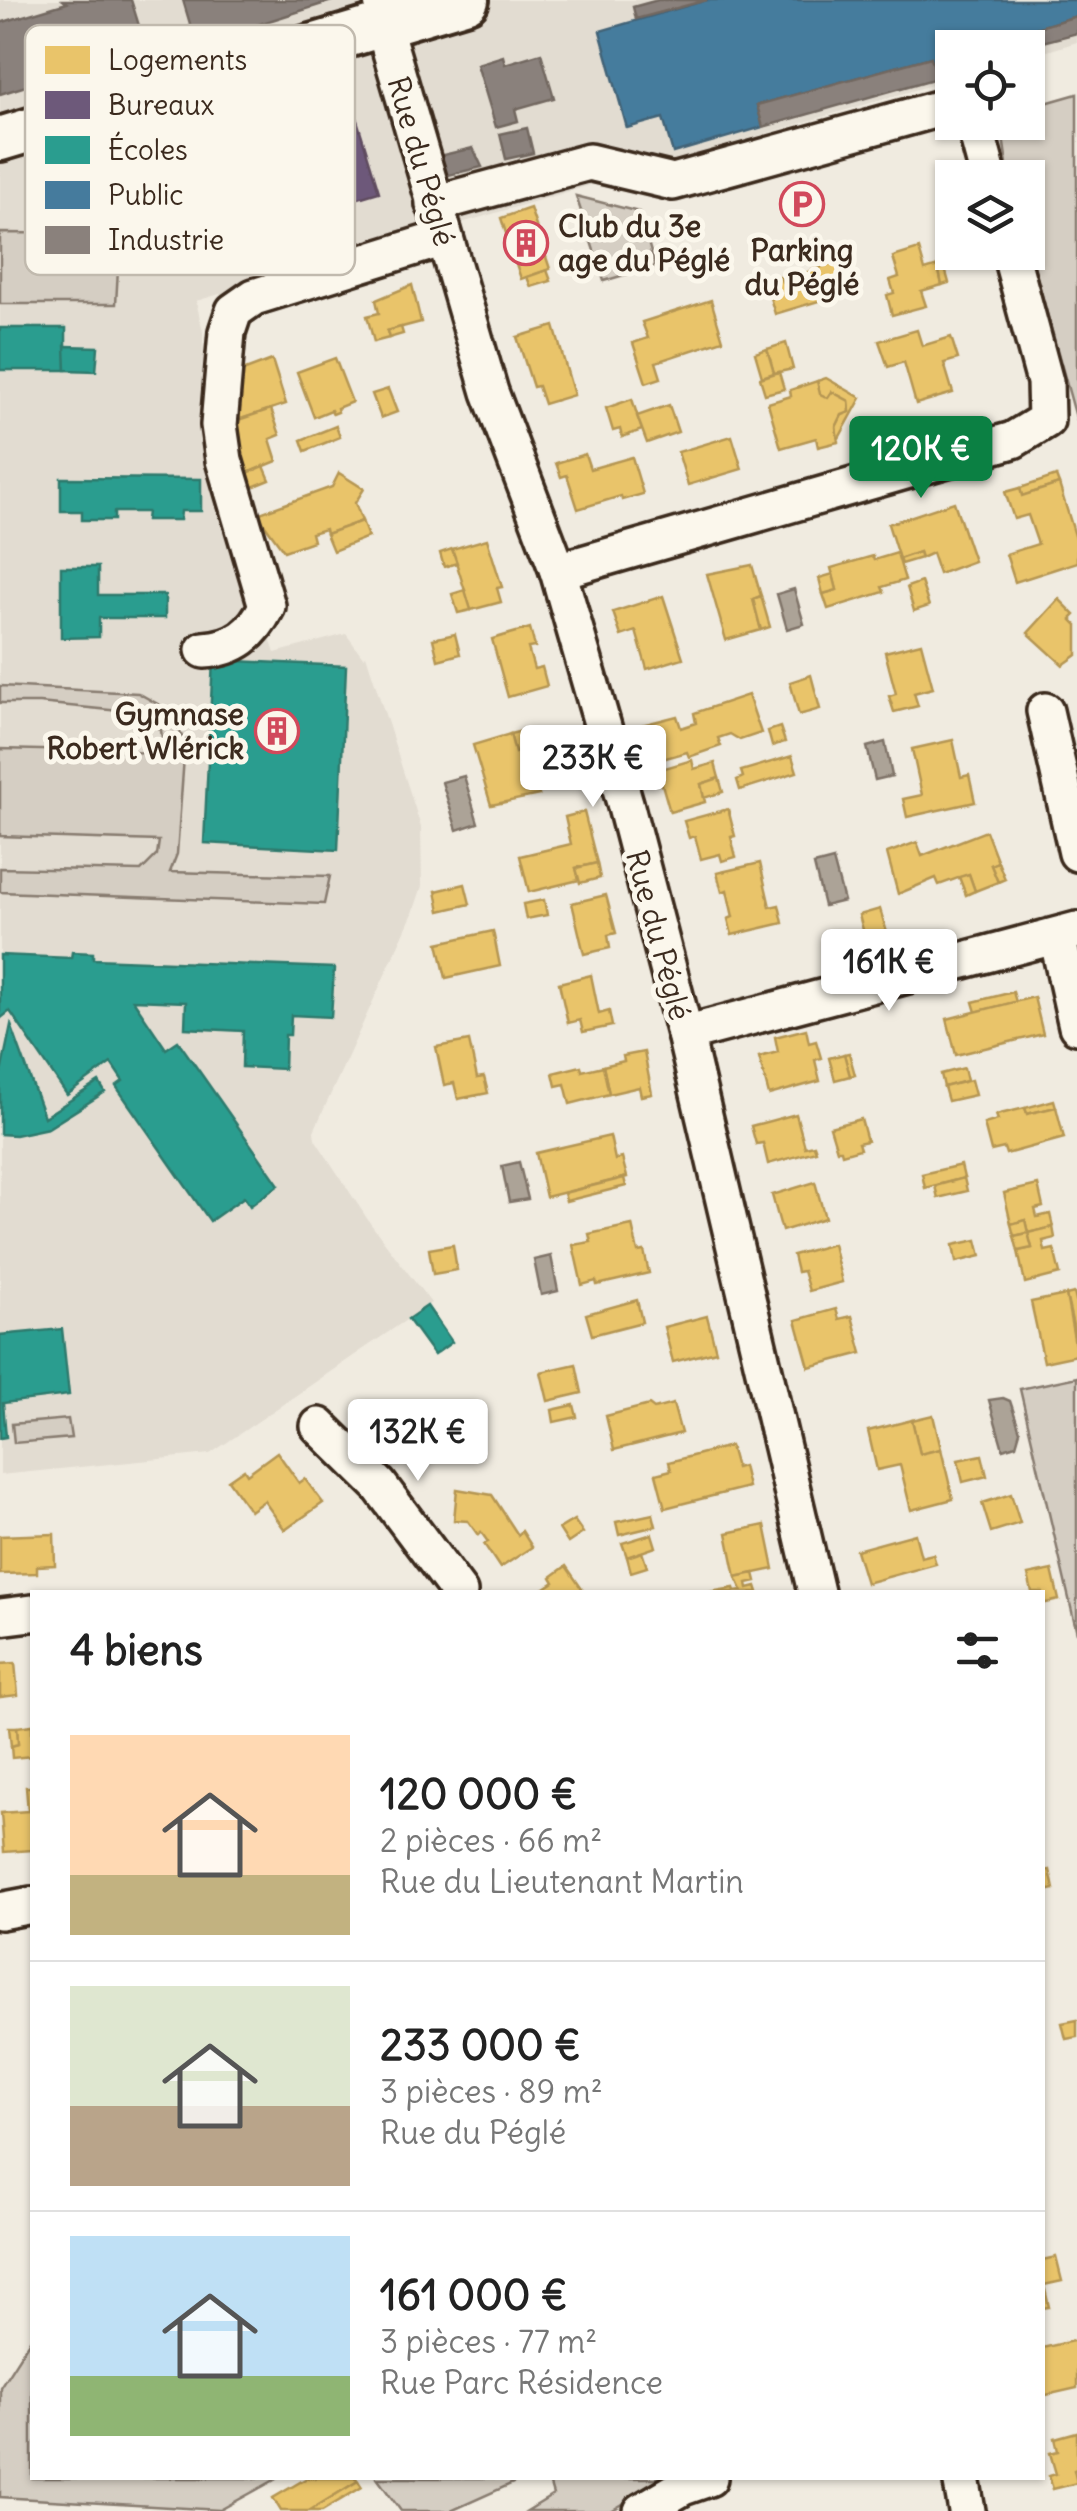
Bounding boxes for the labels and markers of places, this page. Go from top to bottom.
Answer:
parking icon: Parking du Péglé [779,181,825,227]
place label: Club du 3e age du Péglé [558,207,730,279]
building icon: Club du 3e age du Péglé [503,220,549,266]
place label: Parking du Péglé [745,231,860,303]
pin: 120K € [840,416,1002,501]
place label: Gymnase Robert Wlérick [46,695,244,767]
building icon: Gymnase Robert Wlérick [254,708,300,754]
pin: 233K € [512,725,674,810]
pin: 161K € [808,929,970,1014]
pin: 132K € [337,1399,499,1484]

